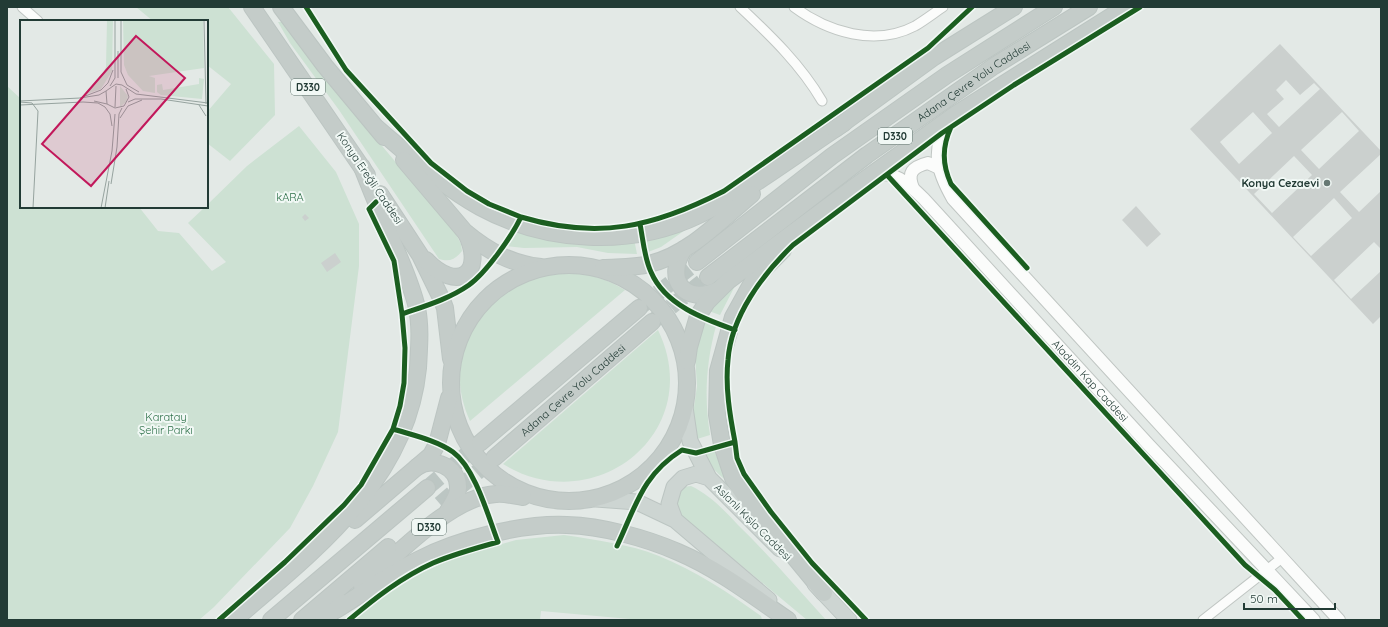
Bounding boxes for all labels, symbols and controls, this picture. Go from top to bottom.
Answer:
inset map [20,20,208,208]
street label: Adana Çevre Yolu Caddesi [914,38,1033,125]
road number: D330 [291,79,325,95]
road number: D330 [878,128,912,144]
street label: Konya Ereğli Caddesi [334,129,406,227]
place label: Konya Cezaevi [1241,176,1319,190]
marker: Konya Cezaevi [1322,178,1332,188]
park label: kARA [276,190,304,204]
street label: Aladdin Kap Caddesi [1049,337,1131,425]
street label: Adana Çevre Yolu Caddesi [517,341,628,439]
park label: Karatay Şehir Parkı [139,410,193,437]
street label: Aslanlı Kışla Caddesi [711,480,795,564]
road number: D330 [412,519,446,535]
scale bar [1244,585,1335,611]
text: 50 m [1250,591,1278,606]

